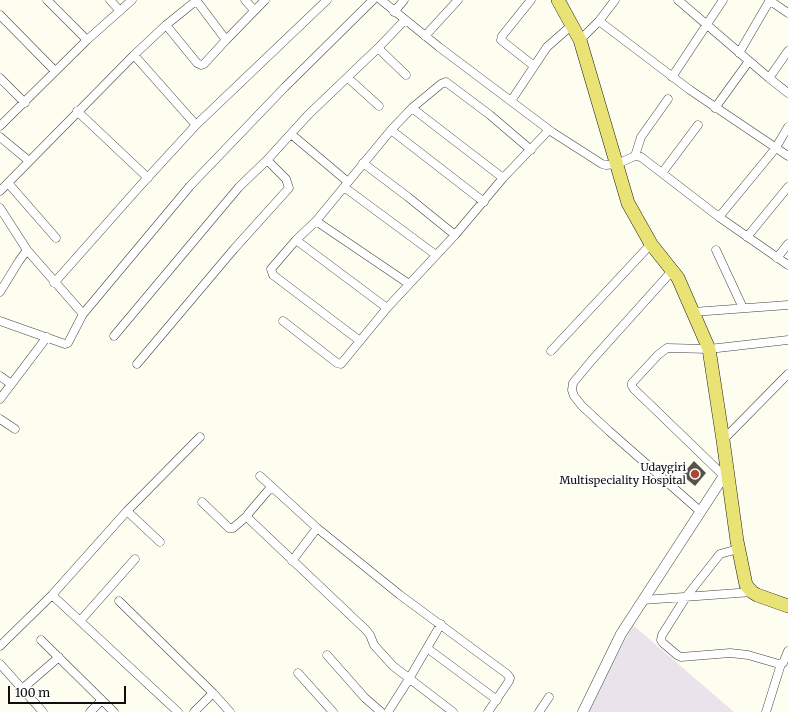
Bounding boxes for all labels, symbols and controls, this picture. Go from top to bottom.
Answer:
place label: Udaygiri Multispeciality Hospital [560,461,686,487]
marker: Udaygiri Multispeciality Hospital [689,468,701,480]
scale bar [10,678,128,704]
text: 100 m [15,685,50,700]

